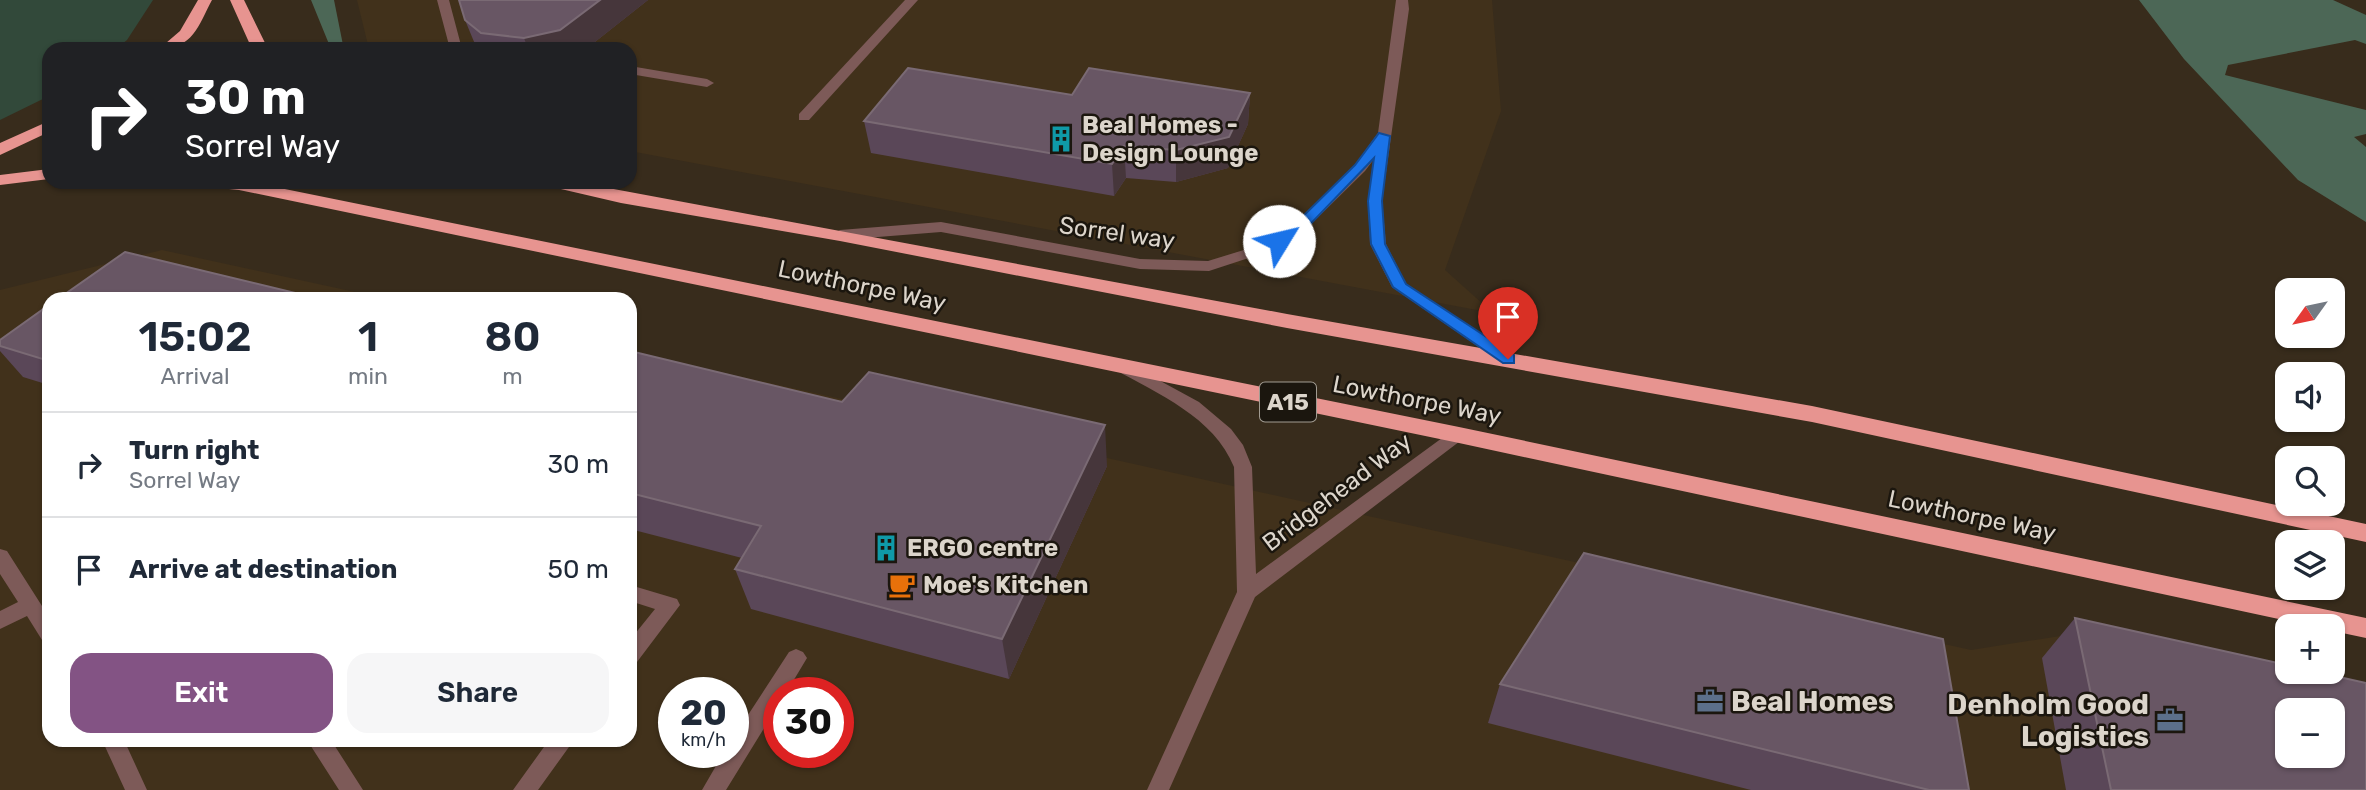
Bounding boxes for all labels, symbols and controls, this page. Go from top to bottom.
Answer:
text: 30 m [185,68,306,126]
icon: right [70,70,161,161]
place label: Beal Homes - Design Lounge [1082,111,1259,167]
building icon: Beal Homes - Design Lounge [1046,124,1076,154]
text: Sorrel Way [185,127,340,165]
position arrow [1242,204,1316,278]
street label: Sorrel way [1057,211,1177,255]
street label: Lowthorpe Way [775,255,949,317]
north arrow [2275,278,2345,348]
map controls [2275,278,2345,768]
pin [1478,287,1538,359]
icon: arrive [1489,298,1527,336]
text: 15:02 [138,312,252,362]
text: 1 [358,312,378,362]
text: 80 [485,312,541,362]
text: Arrival [161,362,230,390]
text: min [348,362,388,390]
text: m [502,362,523,390]
button: sound [2275,362,2345,432]
street label: Lowthorpe Way [1330,370,1504,430]
road number: A15 [1260,382,1316,422]
street label: Bridgehead Way [1257,427,1417,557]
text: Turn right [129,435,259,466]
icon: right [70,446,108,484]
button: search [2275,446,2345,516]
text: 30 m [547,449,609,480]
text: Sorrel Way [129,466,241,494]
street label: Lowthorpe Way [1885,485,2059,547]
button: layers [2275,530,2345,600]
building icon: ERGO centre [871,533,901,563]
place label: ERGO centre [907,534,1058,562]
icon: arrive [70,551,108,589]
text: Arrive at destination [129,554,397,585]
text: 50 m [548,554,609,585]
cafe icon: Moe's Kitchen [887,570,917,600]
place label: Moe's Kitchen [923,571,1088,599]
button: + [2275,614,2345,684]
button: Exit [70,653,333,733]
button: Share [347,653,609,733]
speed limit sign: 30 [763,677,854,768]
place label: Beal Homes [1731,685,1894,718]
office icon: Beal Homes [1695,686,1725,716]
place label: Denholm Good Logistics [1947,688,2149,753]
text: 20 [680,692,727,734]
button: − [2275,698,2345,768]
office icon: Denholm Good Logistics [2155,705,2185,735]
text: km/h [681,729,726,751]

